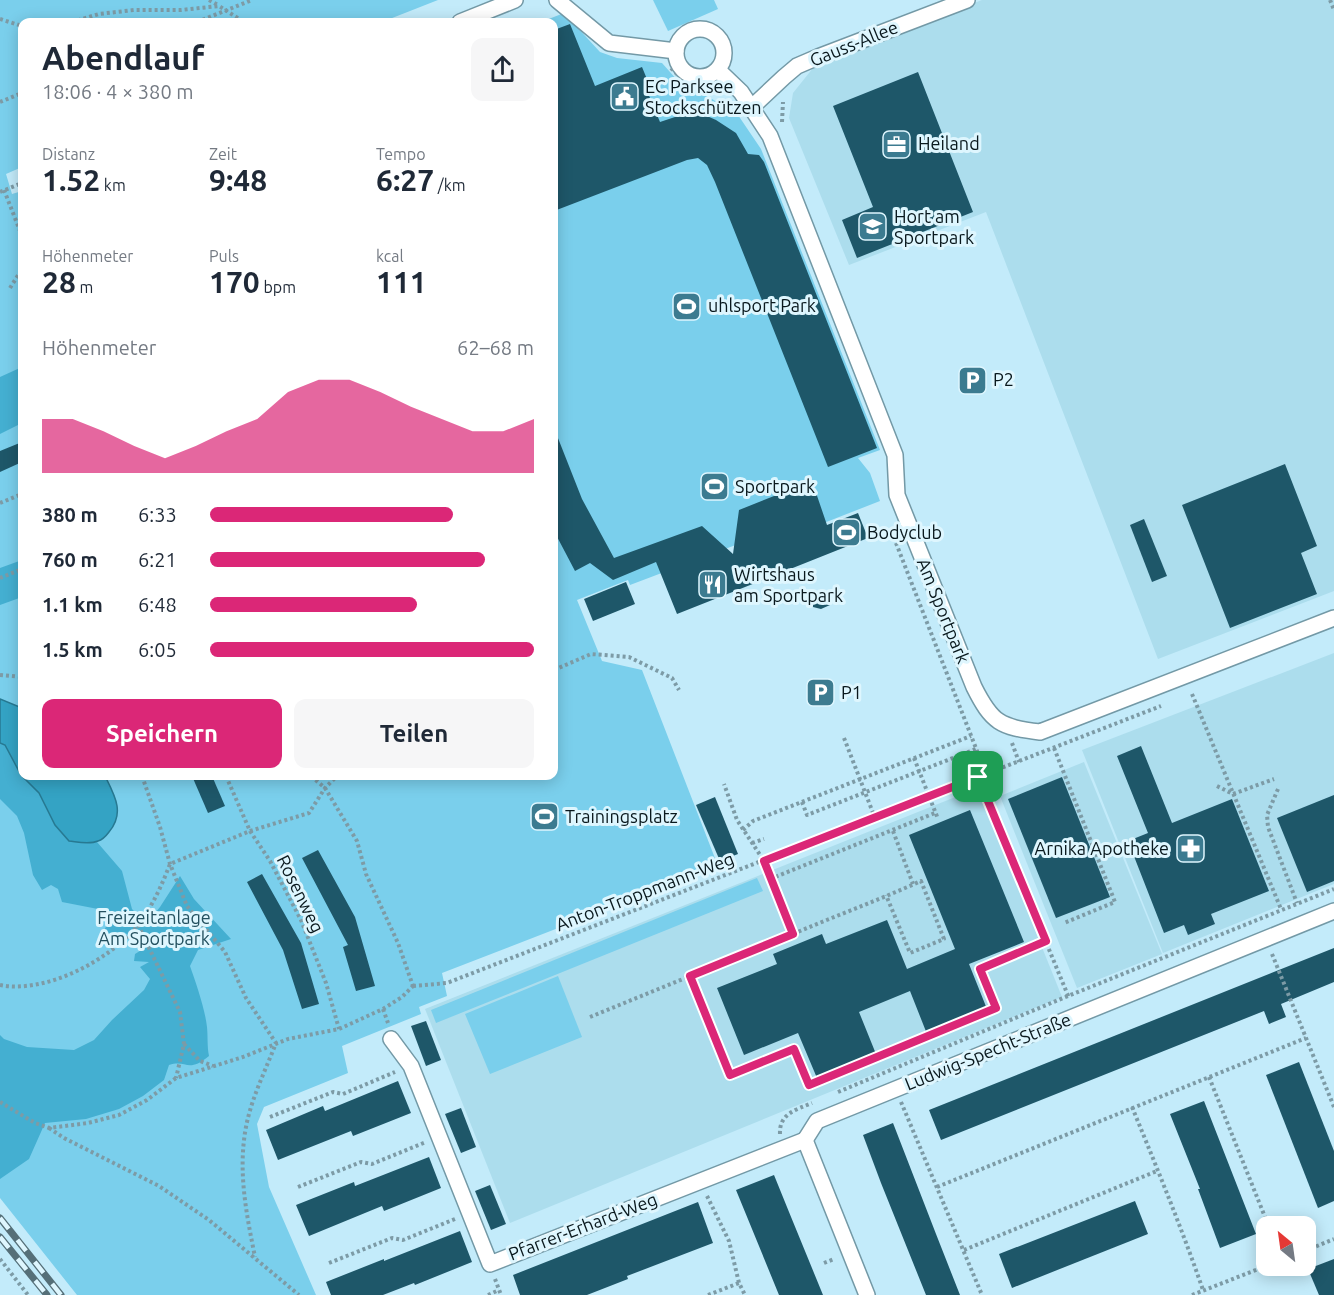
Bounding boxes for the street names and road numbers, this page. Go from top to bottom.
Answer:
street label: Gauss-Allee [807,16,901,70]
street label: Am Sportpark [914,555,974,666]
street label: Anton-Troppmann-Weg [553,848,737,934]
street label: Rosenweg [274,851,328,936]
street label: Ludwig-Specht-Straße [902,1009,1074,1094]
street label: Pfarrer-Erhard-Weg [505,1188,660,1264]

